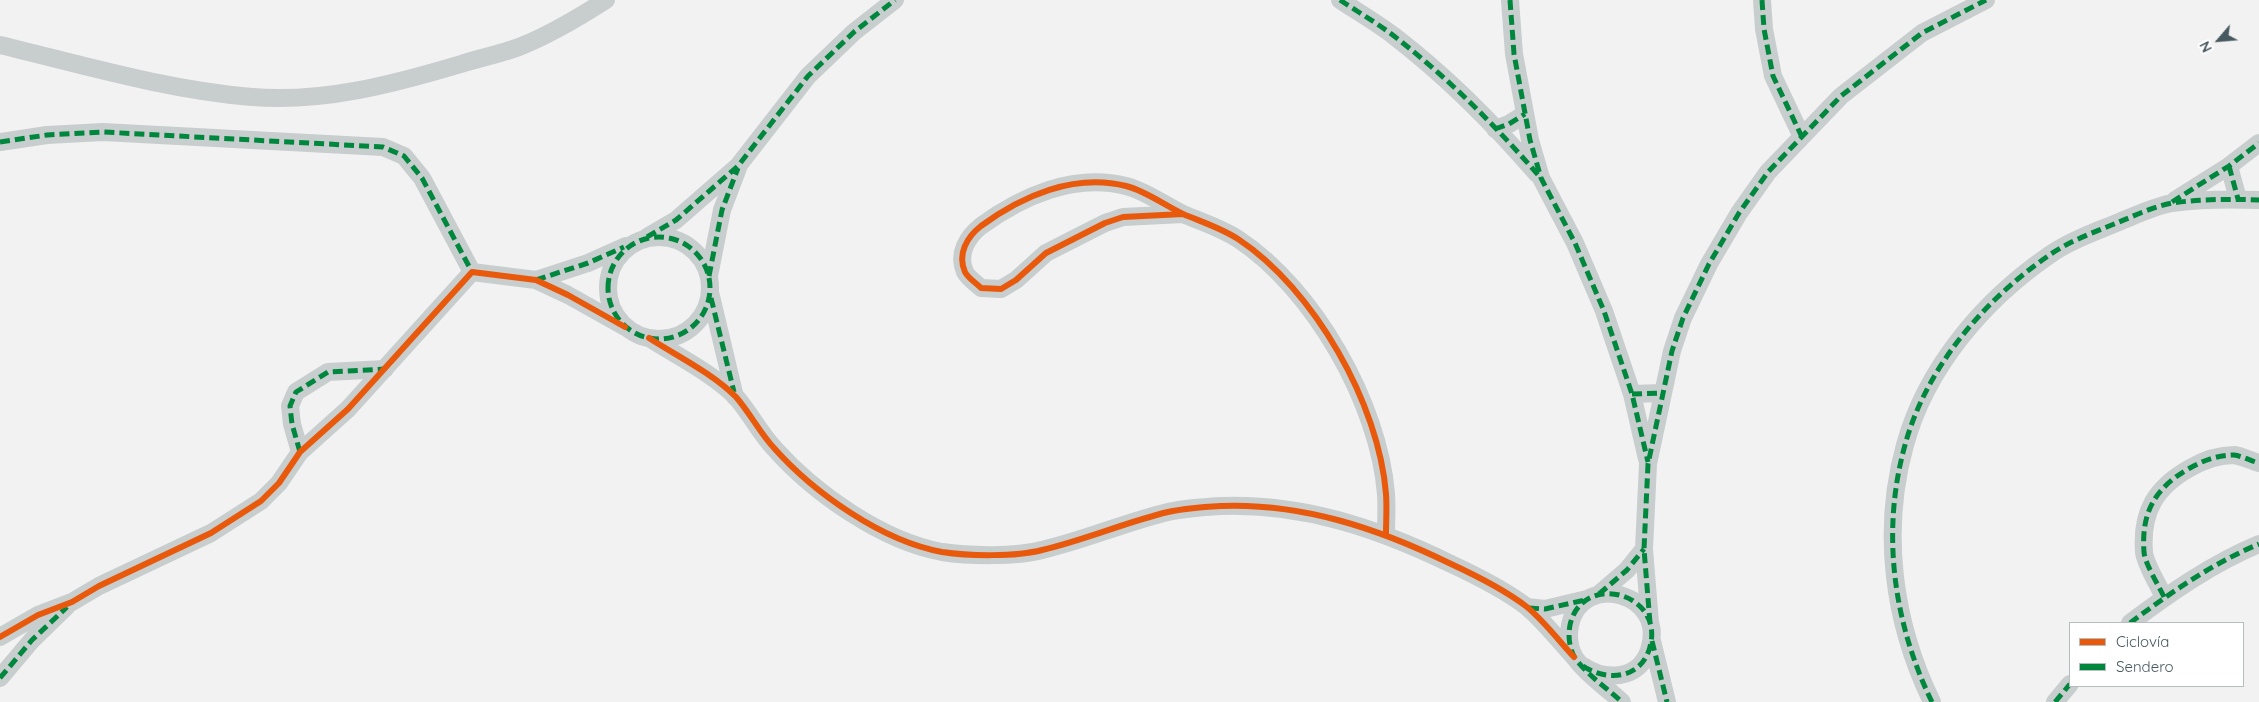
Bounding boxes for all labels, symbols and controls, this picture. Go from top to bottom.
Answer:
north arrow [2194,15,2244,65]
text: N [2195,38,2216,55]
legend [2069,622,2244,687]
text: Ciclovía [2116,632,2169,651]
text: Sendero [2116,657,2174,676]

